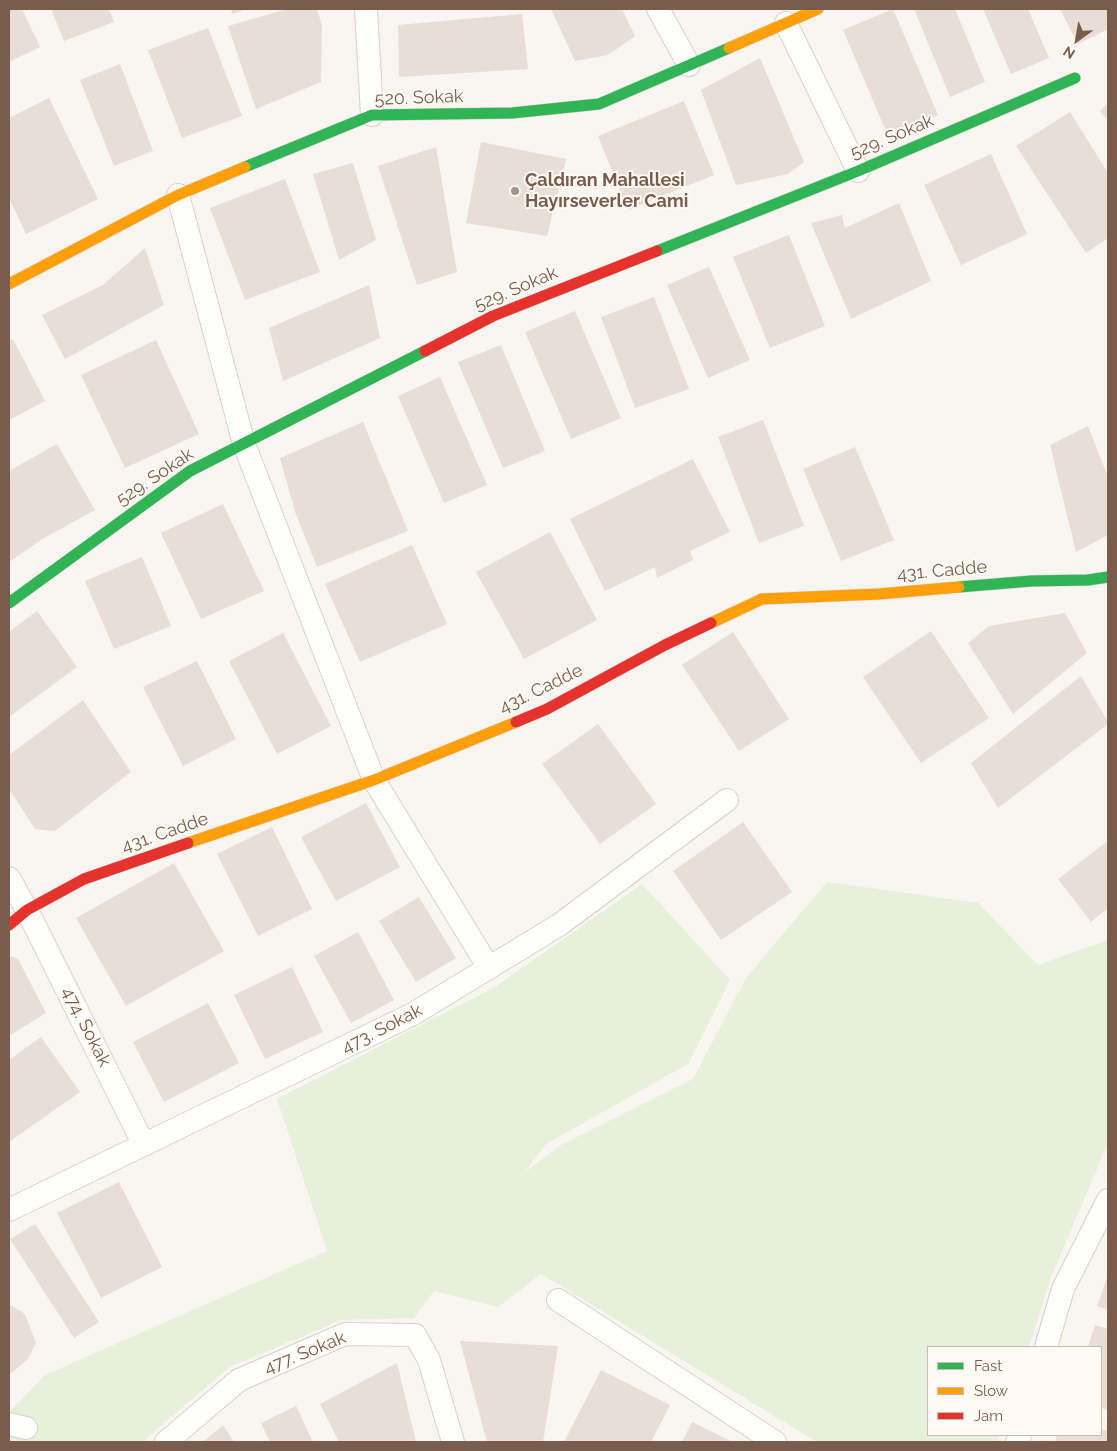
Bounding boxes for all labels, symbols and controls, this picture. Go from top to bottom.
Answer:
north arrow [1052,15,1102,65]
text: N [1060,43,1078,62]
street label: 520. Sokak [374,86,464,110]
street label: 529. Sokak [847,110,937,164]
place label: Çaldıran Mahallesi Hayırseverler Cami [525,170,688,212]
marker: Çaldıran Mahallesi Hayırseverler Cami [509,185,521,197]
street label: 529. Sokak [471,262,561,316]
street label: 529. Sokak [112,443,198,511]
street label: 431. Cadde [896,556,988,586]
street label: 431. Cadde [496,660,586,718]
street label: 431. Cadde [119,808,211,858]
street label: 474. Sokak [57,983,115,1071]
street label: 473. Sokak [338,1000,426,1058]
street label: 477. Sokak [261,1327,349,1379]
legend [927,1346,1102,1436]
text: Fast [974,1357,1002,1375]
text: Slow [974,1382,1008,1400]
text: Jam [974,1407,1003,1425]

